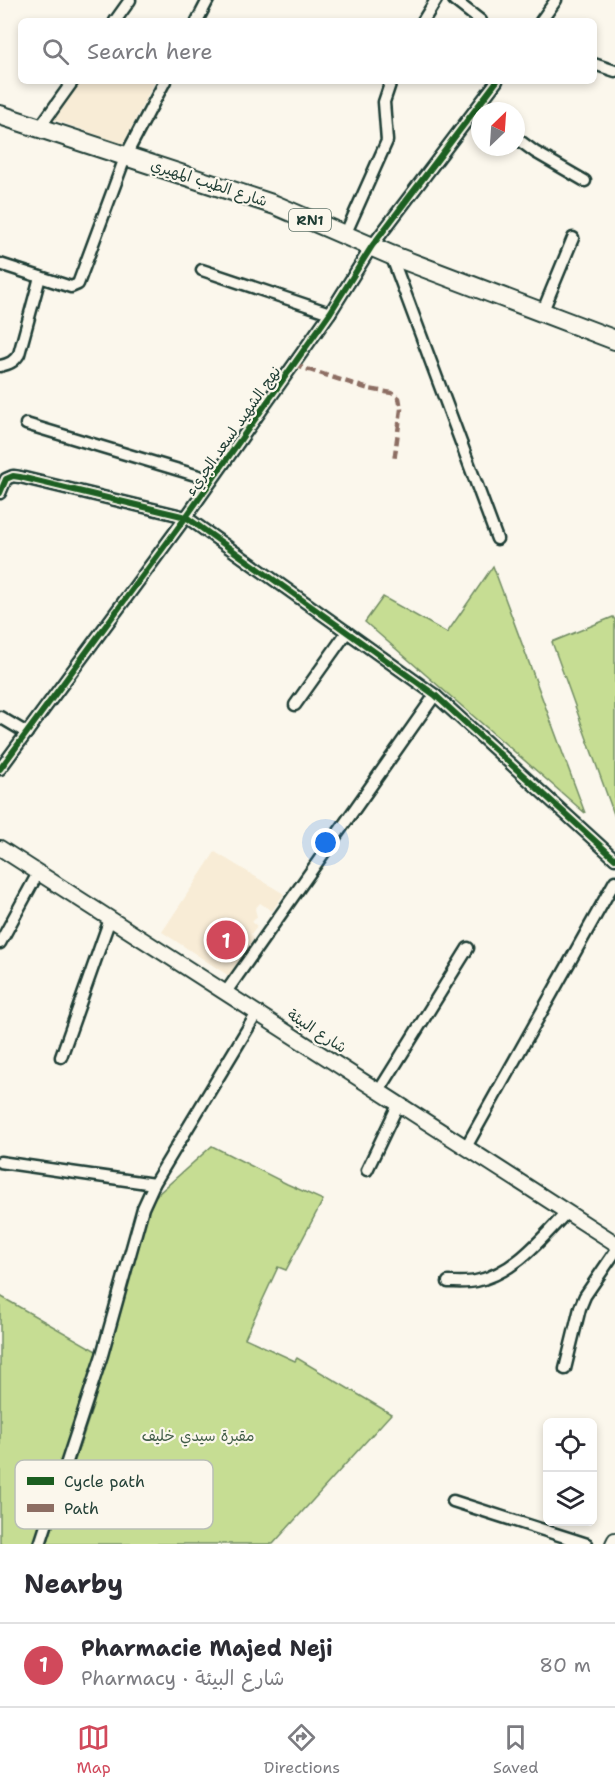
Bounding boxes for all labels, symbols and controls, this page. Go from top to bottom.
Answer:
search box [18,18,597,84]
icon: search [39,35,72,68]
text: Search here [87,37,213,66]
north arrow [471,102,525,156]
street label: شارع الطيب المهيري [148,155,270,212]
road number: RN1 [289,209,331,231]
street label: نهج الشهيد لسعد الجريء [181,362,286,500]
your location [311,828,340,857]
pin: 1 [206,918,246,962]
street label: شارع البيئة [283,1004,351,1058]
map controls [543,1418,597,1526]
button: locate [543,1418,597,1472]
park label: مقبرة سيدي خليف [142,1426,254,1447]
legend [15,1460,213,1529]
text: Cycle path [64,1471,145,1492]
button: layers [543,1472,597,1526]
text: Path [64,1498,99,1519]
text: Nearby [24,1566,123,1601]
text: Pharmacie Majed Neji [81,1634,333,1663]
text: 1 [39,1652,48,1678]
text: 80 m [539,1652,591,1678]
text: Pharmacy · شارع البيئة [81,1665,285,1691]
tab: Map [77,1721,111,1778]
tab: Directions [264,1721,340,1778]
tab: Saved [493,1721,539,1778]

